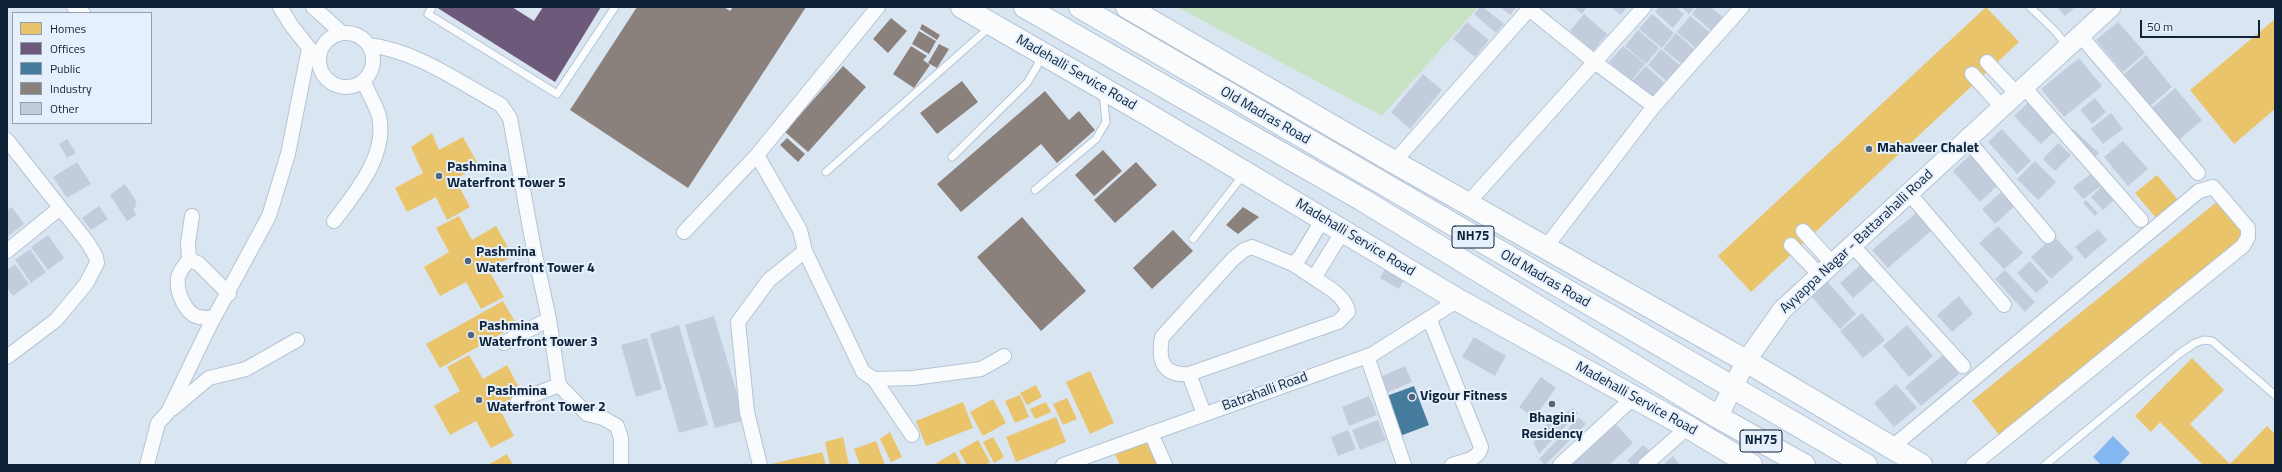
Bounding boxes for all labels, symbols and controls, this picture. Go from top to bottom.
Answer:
legend [12,12,152,124]
scale bar [2142,12,2262,38]
text: 50 m [2147,17,2173,36]
text: Homes [50,19,86,38]
street label: Madehalli Service Road [1013,32,1139,114]
text: Offices [50,39,85,58]
text: Public [50,59,80,78]
text: Industry [50,79,92,98]
street label: Old Madras Road [1217,84,1313,148]
text: Other [50,99,79,118]
place label: Mahaveer Chalet [1877,141,1979,157]
marker: Mahaveer Chalet [1864,144,1874,154]
place label: Pashmina Waterfront Tower 5 [447,160,566,192]
street label: Ayyappa Nagar - Battarahalli Road [1777,167,1937,317]
marker: Pashmina Waterfront Tower 5 [434,171,444,181]
street label: Madehalli Service Road [1292,196,1418,280]
road number: NH75 [1452,226,1494,248]
place label: Pashmina Waterfront Tower 4 [476,245,595,278]
street label: Old Madras Road [1497,247,1593,311]
marker: Pashmina Waterfront Tower 4 [463,256,473,266]
place label: Pashmina Waterfront Tower 3 [479,319,598,352]
marker: Pashmina Waterfront Tower 3 [466,330,476,340]
street label: Madehalli Service Road [1572,359,1700,439]
street label: Batrahalli Road [1220,369,1310,415]
place label: Pashmina Waterfront Tower 2 [487,384,606,416]
place label: Vigour Fitness [1420,389,1507,405]
marker: Vigour Fitness [1407,392,1417,402]
marker: Pashmina Waterfront Tower 2 [474,395,484,405]
marker: Bhagini Residency [1547,399,1557,409]
place label: Bhagini Residency [1521,411,1583,444]
road number: NH75 [1740,430,1782,452]

